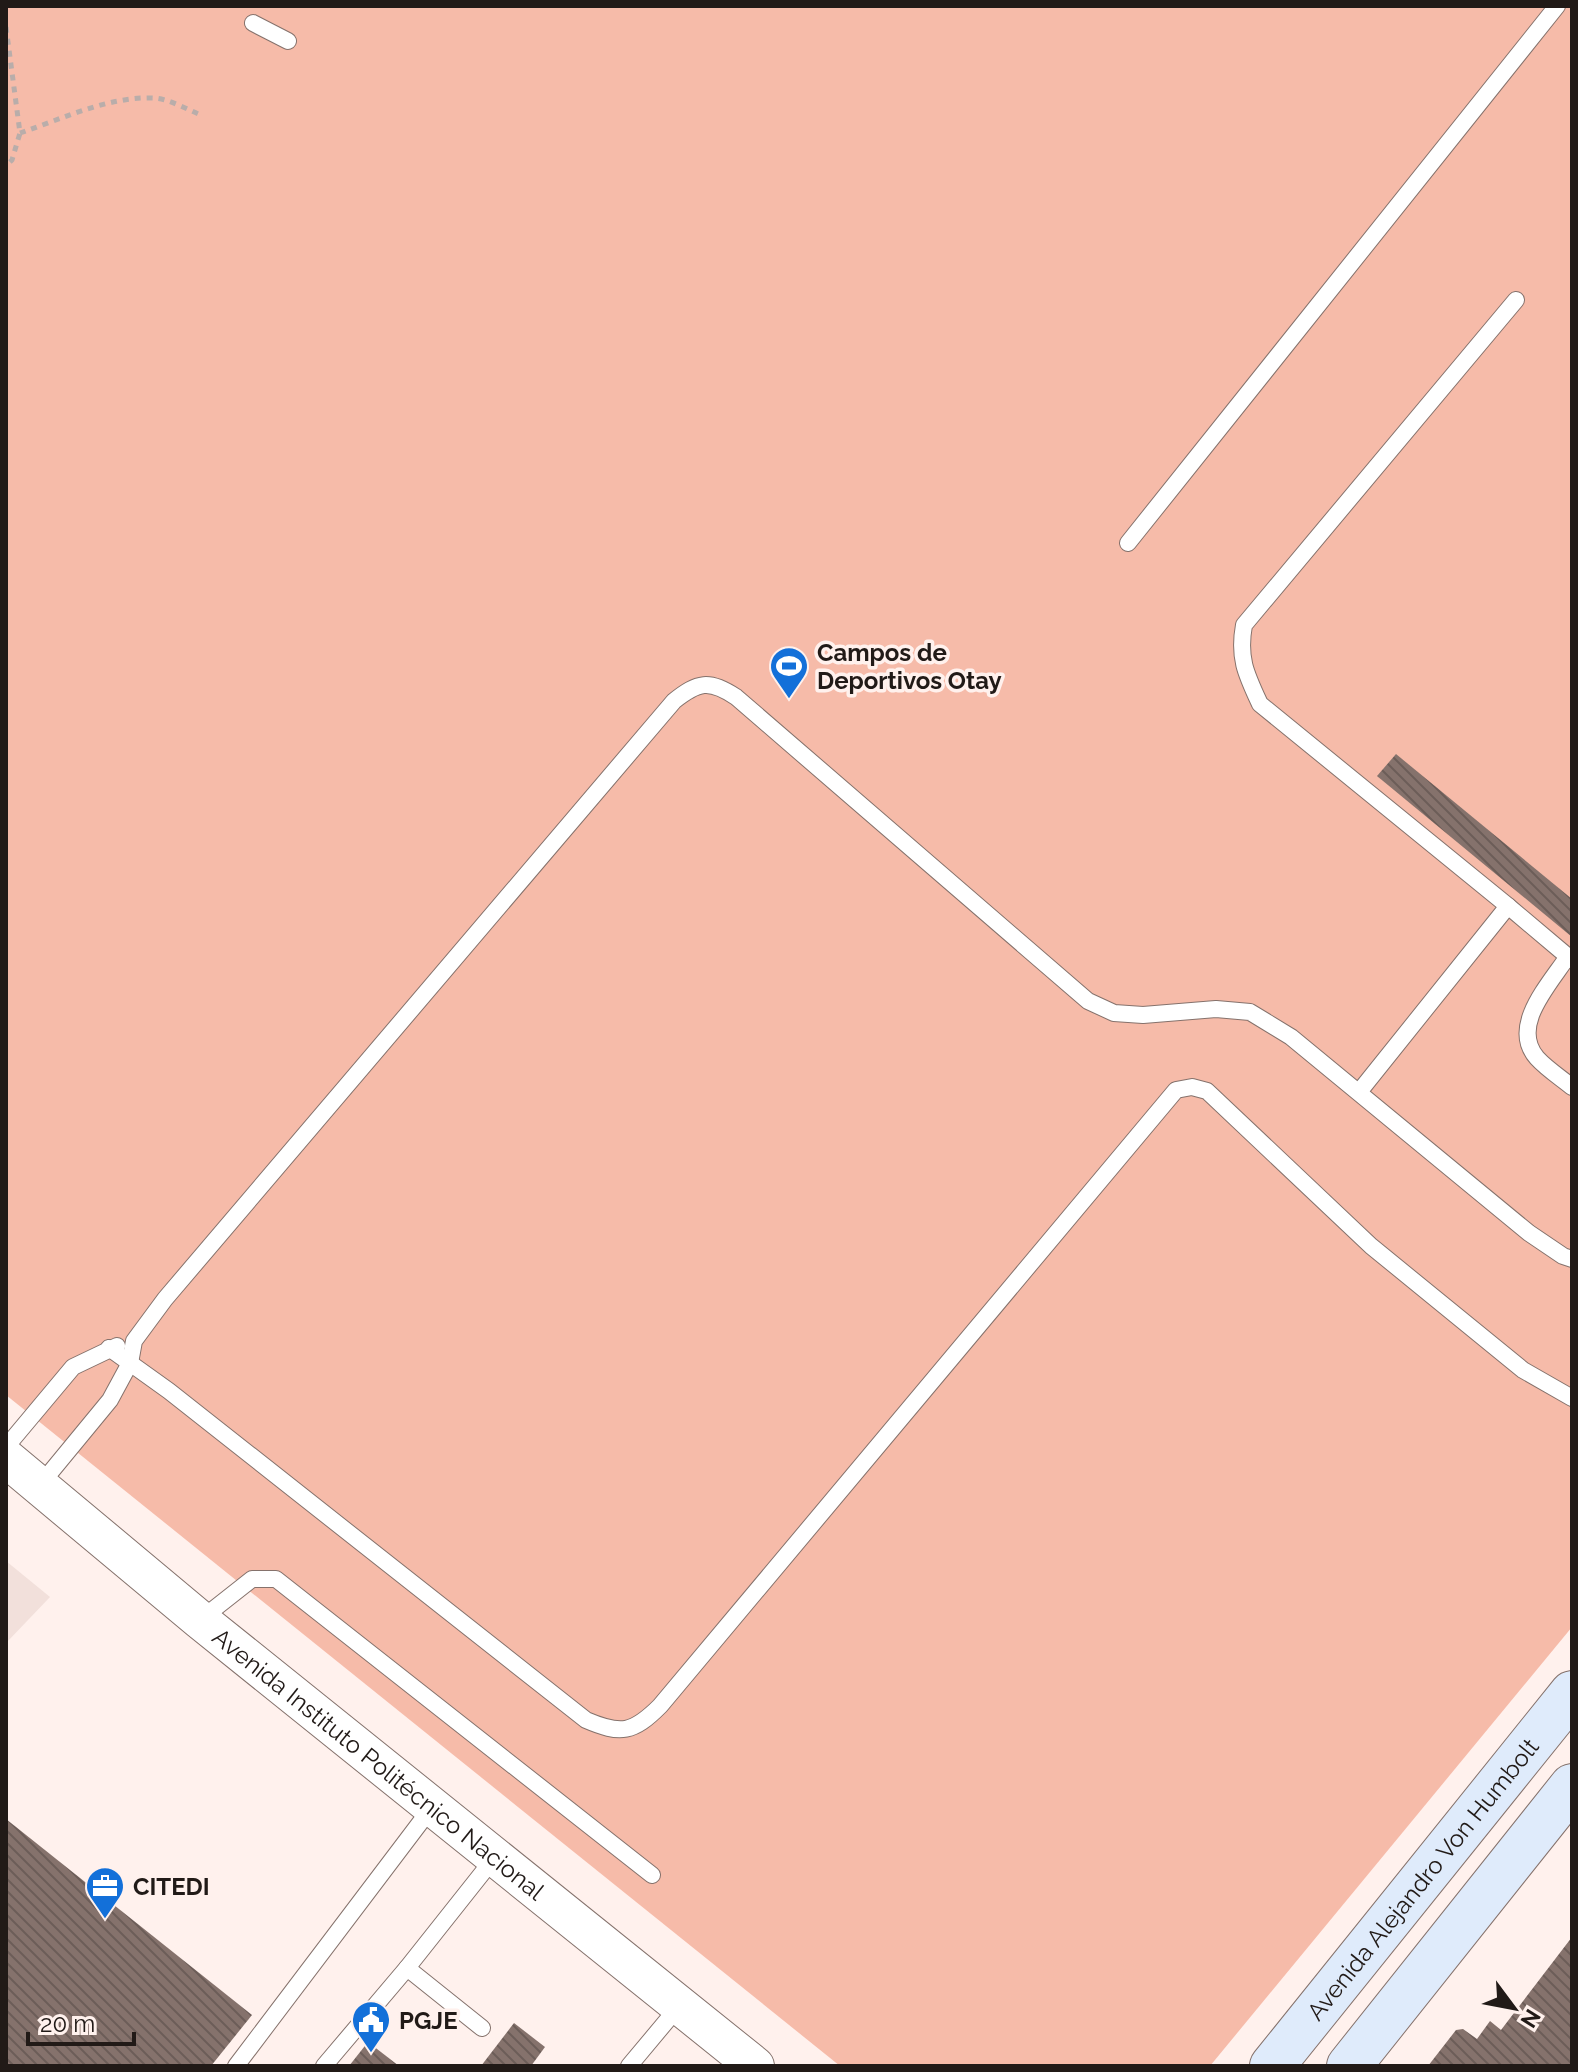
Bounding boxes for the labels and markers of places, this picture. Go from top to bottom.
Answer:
place label: Campos de Deportivos Otay [817,638,1002,695]
sports icon: Campos de Deportivos Otay [768,645,810,700]
office icon: CITEDI [84,1865,126,1920]
place label: CITEDI [133,1872,210,1901]
public building icon: PGJE [350,1999,392,2054]
place label: PGJE [399,2006,458,2035]

